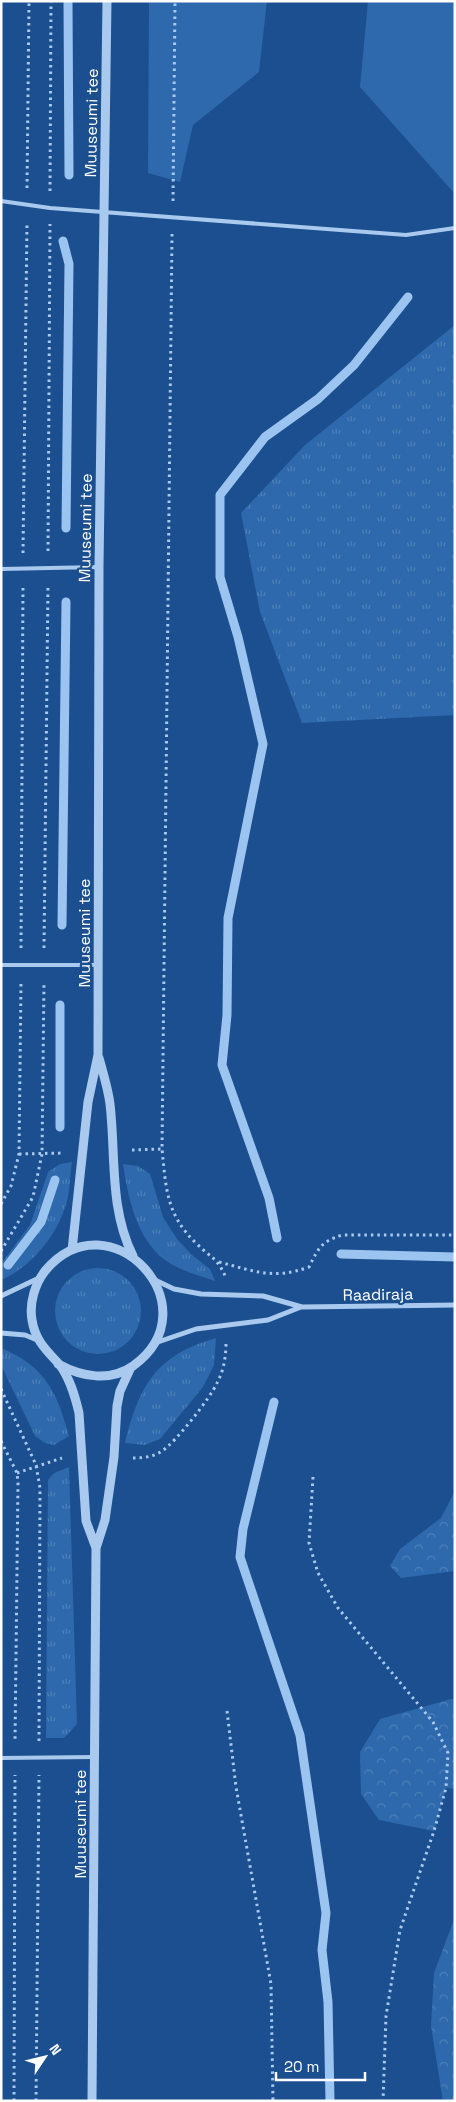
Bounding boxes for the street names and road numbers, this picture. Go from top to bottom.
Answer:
street label: Muuseumi tee [80,68,103,178]
street label: Muuseumi tee [74,473,97,583]
street label: Muuseumi tee [74,879,95,987]
street label: Raadiraja [343,1283,413,1306]
street label: Muuseumi tee [70,1770,91,1878]

